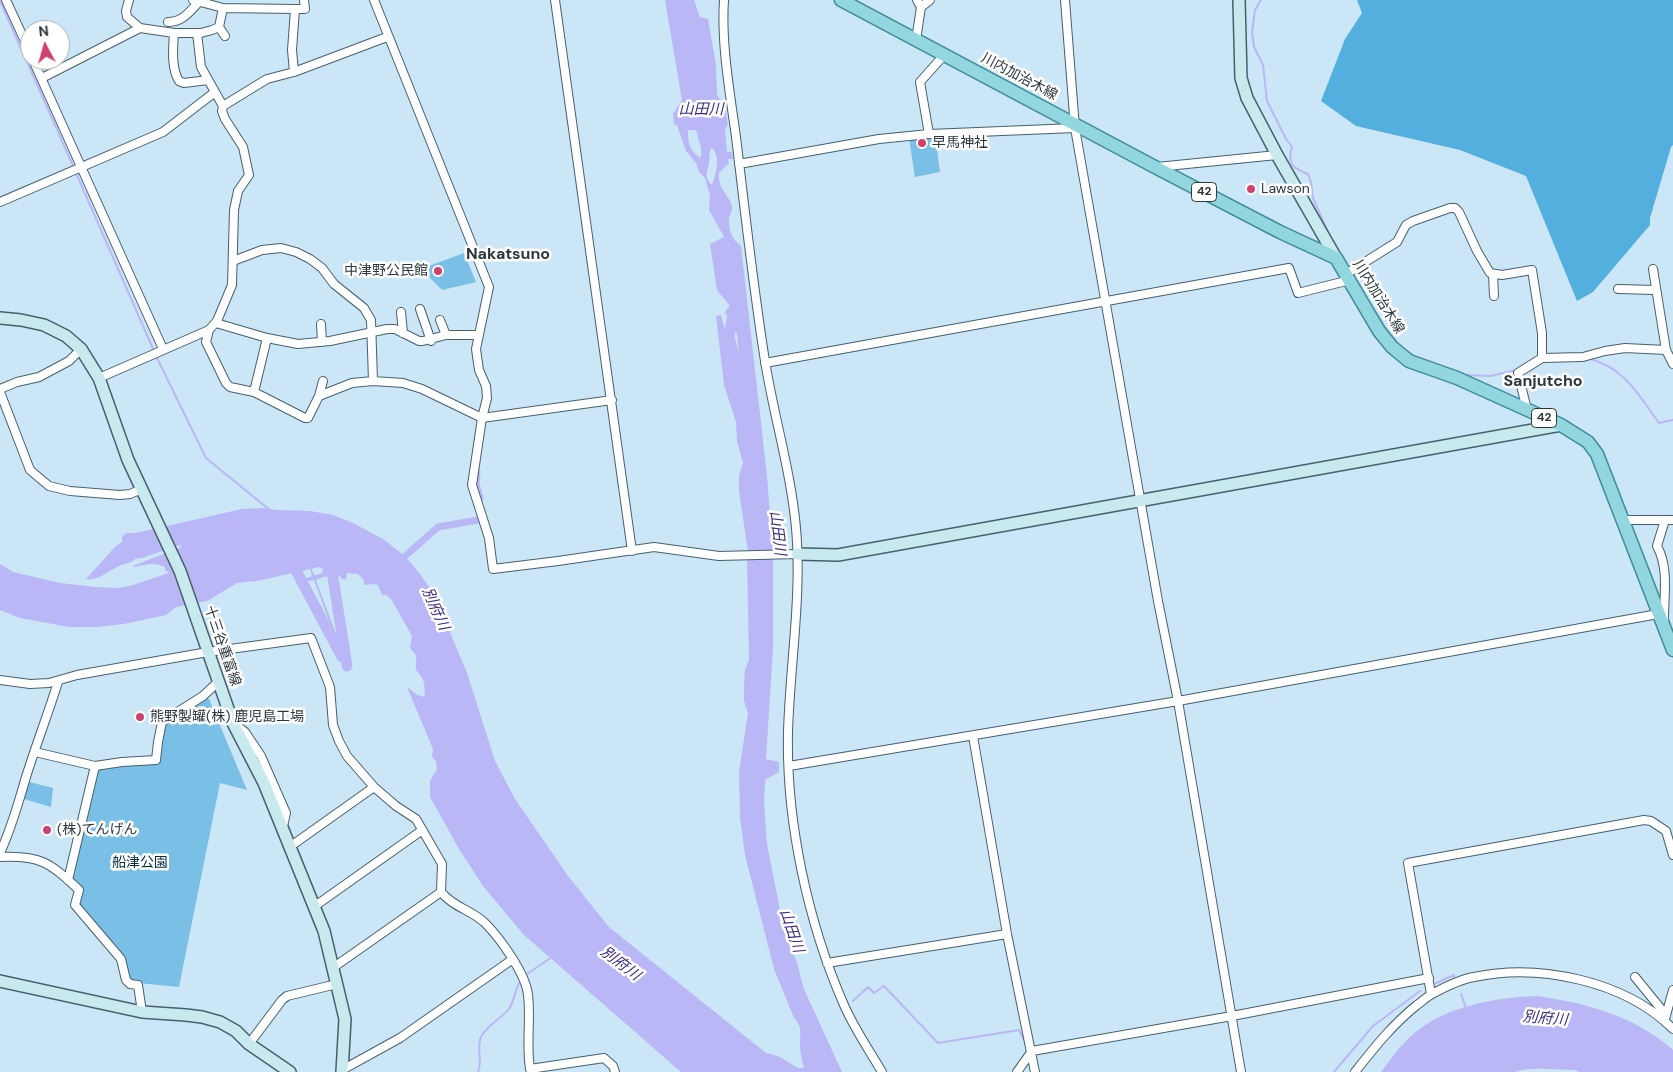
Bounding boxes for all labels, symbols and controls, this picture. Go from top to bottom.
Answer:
north arrow [20,20,70,70]
text: N [38,22,50,41]
street label: 川内加治木線 [978,50,1060,104]
water label: 山田川 [679,101,723,119]
place label: 早馬神社 [932,135,988,151]
marker: 早馬神社 [916,137,928,149]
place label: Lawson [1261,181,1310,197]
road number: 42 [1192,182,1216,202]
marker: Lawson [1245,183,1257,195]
district label: Nakatsuno [466,245,550,265]
street label: 川内加治木線 [1349,257,1407,337]
place label: 中津野公民館 [344,263,428,279]
marker: 中津野公民館 [432,265,444,277]
district label: Sanjutcho [1503,372,1583,392]
road number: 42 [1532,408,1556,428]
water label: 山田川 [765,510,789,556]
water label: 別府川 [418,585,452,633]
street label: 十三谷重富線 [200,604,244,688]
place label: 熊野製罐(株) 鹿児島工場 [150,709,304,725]
marker: 熊野製罐(株) 鹿児島工場 [134,711,146,723]
place label: (株)てんげん [57,822,137,838]
marker: (株)てんげん [41,824,53,836]
park label: 船津公園 [112,855,168,871]
water label: 山田川 [775,907,807,955]
water label: 別府川 [597,943,643,985]
water label: 別府川 [1522,1008,1568,1030]

